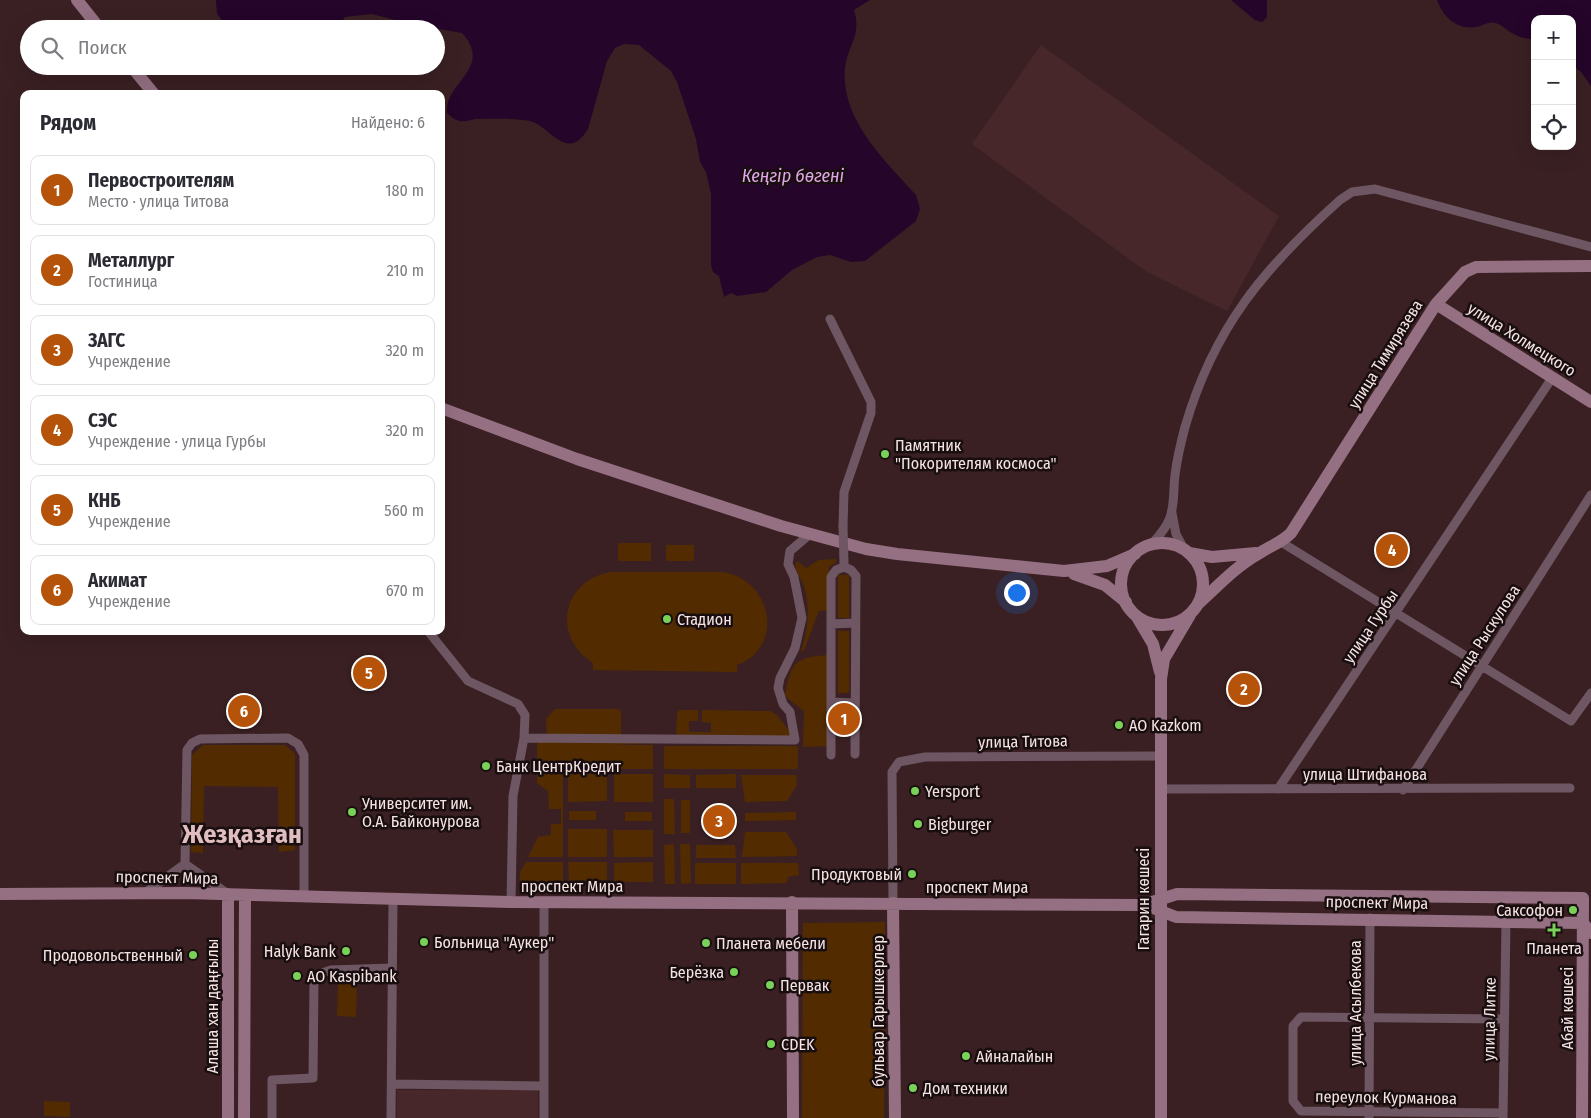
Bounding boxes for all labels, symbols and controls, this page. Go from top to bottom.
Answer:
map controls [1531,15,1576,150]
button: + [1531,15,1576,60]
search box [20,20,445,75]
icon: search [38,34,66,62]
text: Поиск [78,36,127,59]
button: − [1531,60,1576,105]
button: locate [1531,105,1576,150]
text: Рядом [40,110,96,136]
text: Найдено: 6 [351,113,425,132]
water label: Кеңгір бөгені [742,165,845,187]
text: Первостроителям [88,169,234,192]
text: 1 [54,181,60,200]
text: 180 m [385,181,424,200]
text: Место · улица Титова [88,192,229,211]
text: Металлург [88,249,174,272]
text: 2 [53,261,61,280]
text: 210 m [387,261,424,280]
text: Гостиница [88,272,158,291]
street label: улица Тимирязева [1344,296,1427,412]
street label: улица Холмецкого [1464,299,1579,380]
text: ЗАГС [88,329,125,352]
text: 3 [53,341,61,360]
text: 320 m [385,341,424,360]
text: Учреждение [88,352,171,371]
text: СЭС [88,409,117,432]
text: 4 [53,421,61,440]
text: 320 m [385,421,424,440]
text: Учреждение · улица Гурбы [88,432,266,451]
place label: Памятник "Покорителям космоса" [895,436,1057,473]
marker: Памятник "Покорителям космоса" [879,448,891,460]
text: КНБ [88,489,121,512]
text: 5 [53,501,61,520]
text: 560 m [384,501,424,520]
text: Учреждение [88,512,171,531]
pin: 4 [1376,531,1408,569]
text: Акимат [88,569,147,592]
your location [1004,580,1030,606]
text: 6 [53,581,61,600]
text: 670 m [386,581,424,600]
street label: улица Рыскулова [1445,581,1524,689]
street label: улица Гурбы [1339,586,1402,667]
text: Учреждение [88,592,171,611]
place label: Стадион [677,610,732,629]
marker: Стадион [661,613,673,625]
pin: 5 [353,654,385,692]
pin: 2 [1228,670,1260,708]
pin: 6 [228,692,260,730]
pin: 1 [828,700,860,738]
place label: AO Kazkom [1129,716,1202,735]
marker: AO Kazkom [1113,719,1125,731]
street label: улица Титова [978,731,1068,752]
place label: Банк ЦентрКредит [496,757,622,776]
marker: Банк ЦентрКредит [480,760,492,772]
street label: улица Штифанова [1303,765,1427,784]
place label: Yersport [925,782,981,801]
marker: Yersport [909,785,921,797]
place label: Университет им. О.А. Байконурова [361,794,480,831]
pin: 3 [703,802,735,840]
marker: Университет им. О.А. Байконурова [346,806,358,818]
place label: Bigburger [928,815,992,834]
marker: Bigburger [912,818,924,830]
district label: Жезқазған [181,819,302,850]
street label: Гагарин көшесі [1134,848,1153,950]
place label: Продуктовый [811,865,902,884]
street label: проспект Мира [116,867,219,888]
marker: Продуктовый [906,868,918,880]
street label: проспект Мира [521,877,623,896]
street label: проспект Мира [926,878,1028,897]
street label: проспект Мира [1326,892,1429,913]
place label: Саксофон [1496,901,1563,920]
marker: Саксофон [1567,904,1579,916]
marker: Планета [1548,924,1560,936]
place label: Больница "Аукер" [434,933,554,952]
place label: Планета мебели [716,934,826,953]
street label: бульвар Гарышкерлер [869,935,888,1087]
marker: Больница "Аукер" [418,936,430,948]
marker: Планета мебели [700,937,712,949]
street label: Алаша хан даңғылы [203,939,222,1073]
place label: Планета [1526,939,1582,958]
street label: улица Асылбекова [1346,940,1365,1066]
place label: Halyk Bank [264,942,337,961]
marker: Halyk Bank [340,945,352,957]
place label: Продовольственный [43,946,183,965]
marker: Продовольственный [187,949,199,961]
place label: Берёзка [669,963,724,982]
marker: Берёзка [728,966,740,978]
place label: AO Kaspibank [307,967,397,986]
street label: Абай көшесі [1558,967,1577,1049]
marker: AO Kaspibank [291,970,303,982]
place label: Первак [780,976,830,995]
street label: улица Литке [1479,977,1500,1061]
marker: Первак [764,979,776,991]
place label: CDEK [781,1035,815,1054]
marker: CDEK [765,1038,777,1050]
place label: Айналайын [976,1047,1053,1066]
marker: Айналайын [960,1050,972,1062]
place label: Дом техники [922,1079,1008,1098]
marker: Дом техники [907,1082,919,1094]
street label: переулок Курманова [1315,1087,1457,1108]

